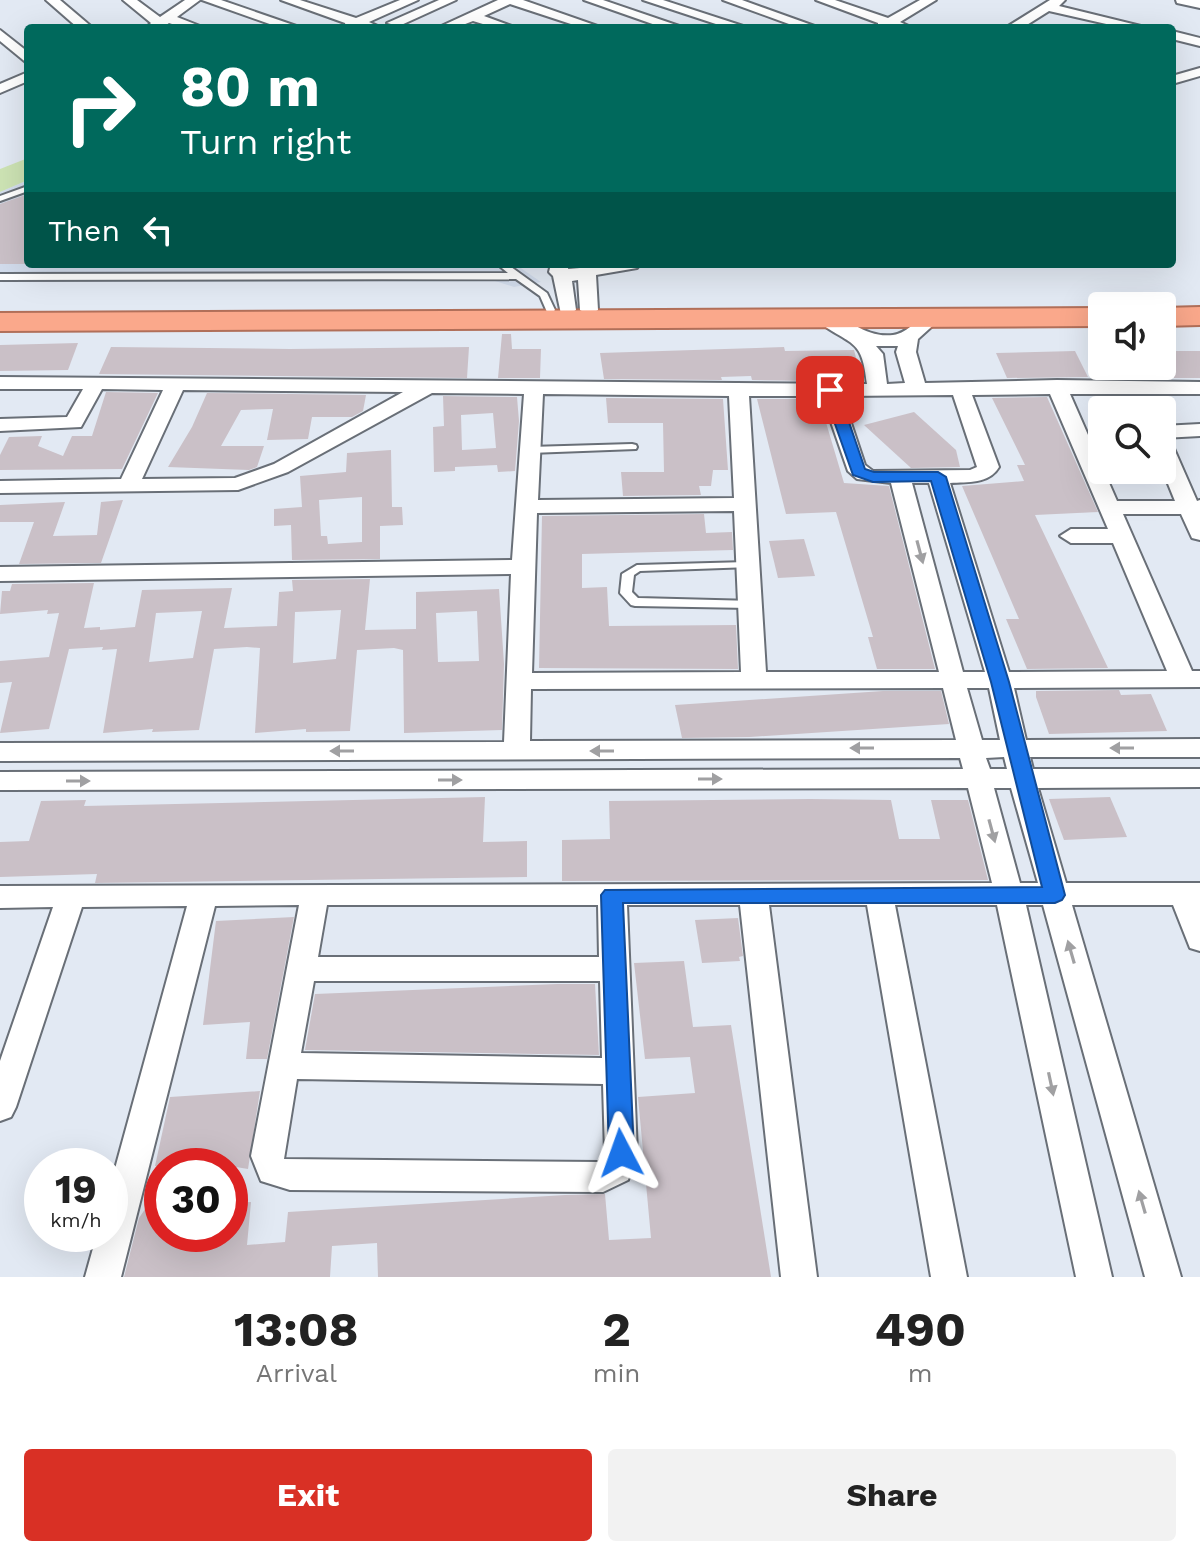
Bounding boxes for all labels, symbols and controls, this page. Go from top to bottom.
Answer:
text: 80 m [180,54,320,120]
icon: right [48,56,152,160]
text: Turn right [180,121,351,163]
icon: left [136,208,180,252]
text: Then [48,213,120,248]
map controls [1088,292,1176,484]
button: sound [1088,292,1176,380]
pin [796,356,864,424]
icon: arrive [808,368,852,412]
button: search [1088,396,1176,484]
one-way arrow [914,540,926,565]
one-way arrow [849,742,874,755]
one-way arrow [1109,742,1134,754]
one-way arrow [589,744,614,757]
one-way arrow [329,745,354,757]
one-way arrow [698,773,723,785]
one-way arrow [438,774,463,786]
one-way arrow [66,775,91,787]
one-way arrow [986,820,999,844]
one-way arrow [1064,939,1077,963]
one-way arrow [1045,1072,1058,1097]
position arrow [579,1111,663,1195]
speed limit sign: 30 [144,1148,248,1252]
text: 19 [55,1166,97,1213]
one-way arrow [1135,1189,1147,1214]
text: km/h [50,1208,102,1232]
text: 13:08 [234,1301,359,1358]
text: 2 [602,1301,631,1358]
text: 490 [874,1301,966,1358]
text: Arrival [256,1358,337,1388]
text: min [593,1358,640,1388]
text: m [908,1358,933,1388]
button: Exit [24,1449,592,1541]
button: Share [608,1449,1176,1541]

